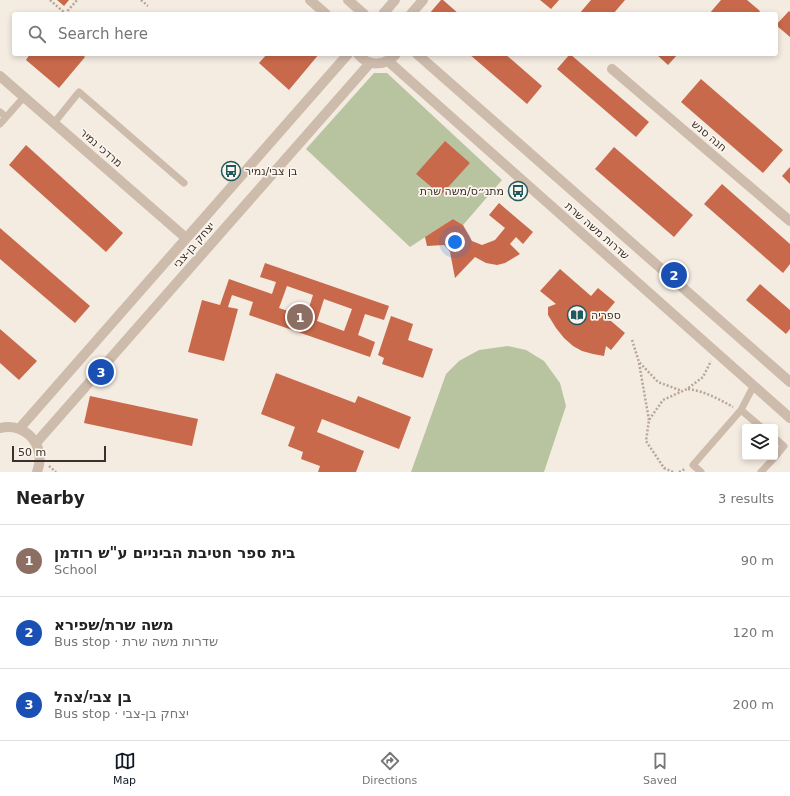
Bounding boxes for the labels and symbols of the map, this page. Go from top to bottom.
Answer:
street label: חנה סנש [689,118,729,154]
street label: מרדכי נמיר [77,126,125,170]
bus stop icon: בן צבי/נמיר [220,160,242,182]
place label: בן צבי/נמיר [245,165,297,178]
bus stop icon: מתנ״ס/משה שרת [507,180,529,202]
place label: מתנ״ס/משה שרת [420,185,504,198]
street label: שדרות משה שרת [562,200,632,263]
street label: יצחק בן-צבי [171,220,217,270]
your location [445,232,465,252]
pin: 2 [661,260,687,290]
pin: 1 [287,302,313,332]
library icon: ספריה [566,304,588,326]
place label: ספריה [591,309,621,322]
pin: 3 [88,357,114,387]
scale bar [12,444,106,463]

